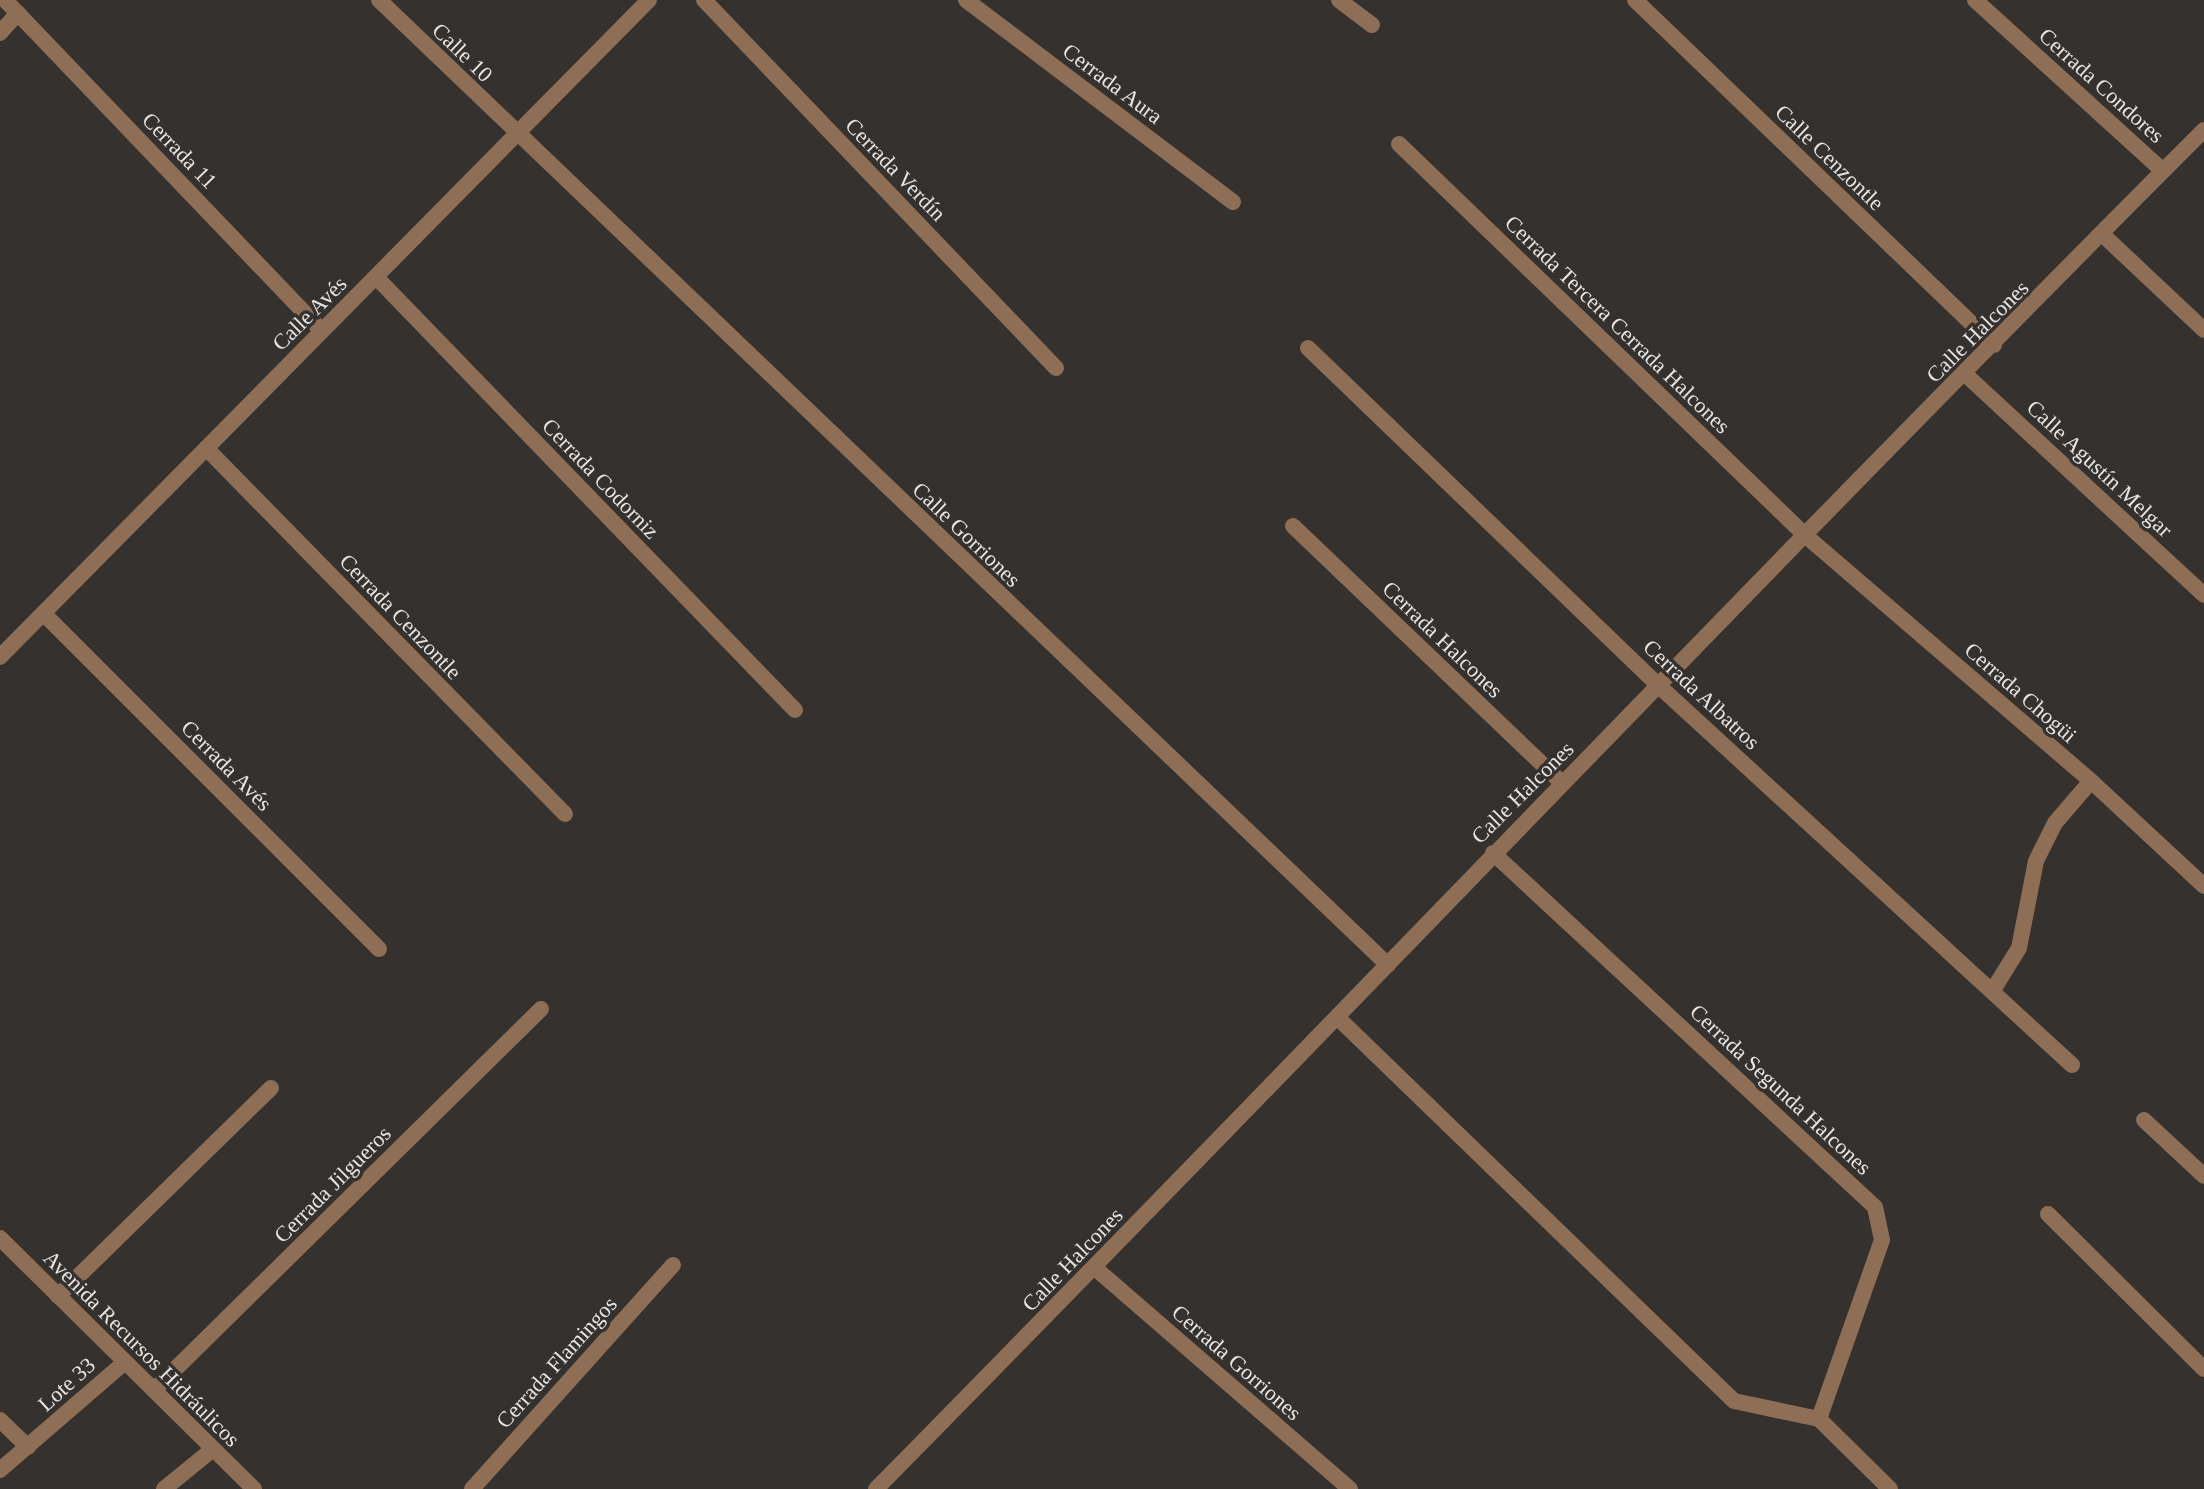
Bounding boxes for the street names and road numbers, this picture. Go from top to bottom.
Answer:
street label: Calle 10 [427,18,498,87]
street label: Cerrada Condores [2034,23,2169,148]
street label: Cerrada Aura [1058,38,1167,129]
street label: Calle Cenzontle [1770,99,1889,215]
street label: Cerrada 11 [137,107,222,194]
street label: Cerrada Verdín [840,113,951,226]
street label: Cerrada Tercera Cerrada Halcones [1500,210,1735,439]
street label: Calle Avés [267,271,352,356]
street label: Calle Halcones [1921,275,2033,387]
street label: Calle Agustín Melgar [2022,395,2178,543]
street label: Cerrada Codorniz [537,413,664,544]
street label: Calle Gorriones [908,477,1026,592]
street label: Cerrada Cenzontle [335,549,467,684]
street label: Cerrada Halcones [1378,576,1508,703]
street label: Cerrada Albatros [1638,634,1765,755]
street label: Cerrada Chogüi [1960,637,2082,748]
street label: Cerrada Avés [176,715,277,816]
street label: Calle Halcones [1466,736,1578,848]
street label: Cerrada Segunda Halcones [1685,999,1876,1180]
street label: Cerrada Jilgueros [269,1121,396,1248]
street label: Calle Halcones [1017,1203,1128,1316]
street label: Avenida Recursos Hidráulicos [38,1245,245,1452]
street label: Cerrada Flamingos [491,1292,622,1433]
street label: Cerrada Gorriones [1167,1299,1306,1425]
street label: Lote 33 [33,1352,100,1416]

